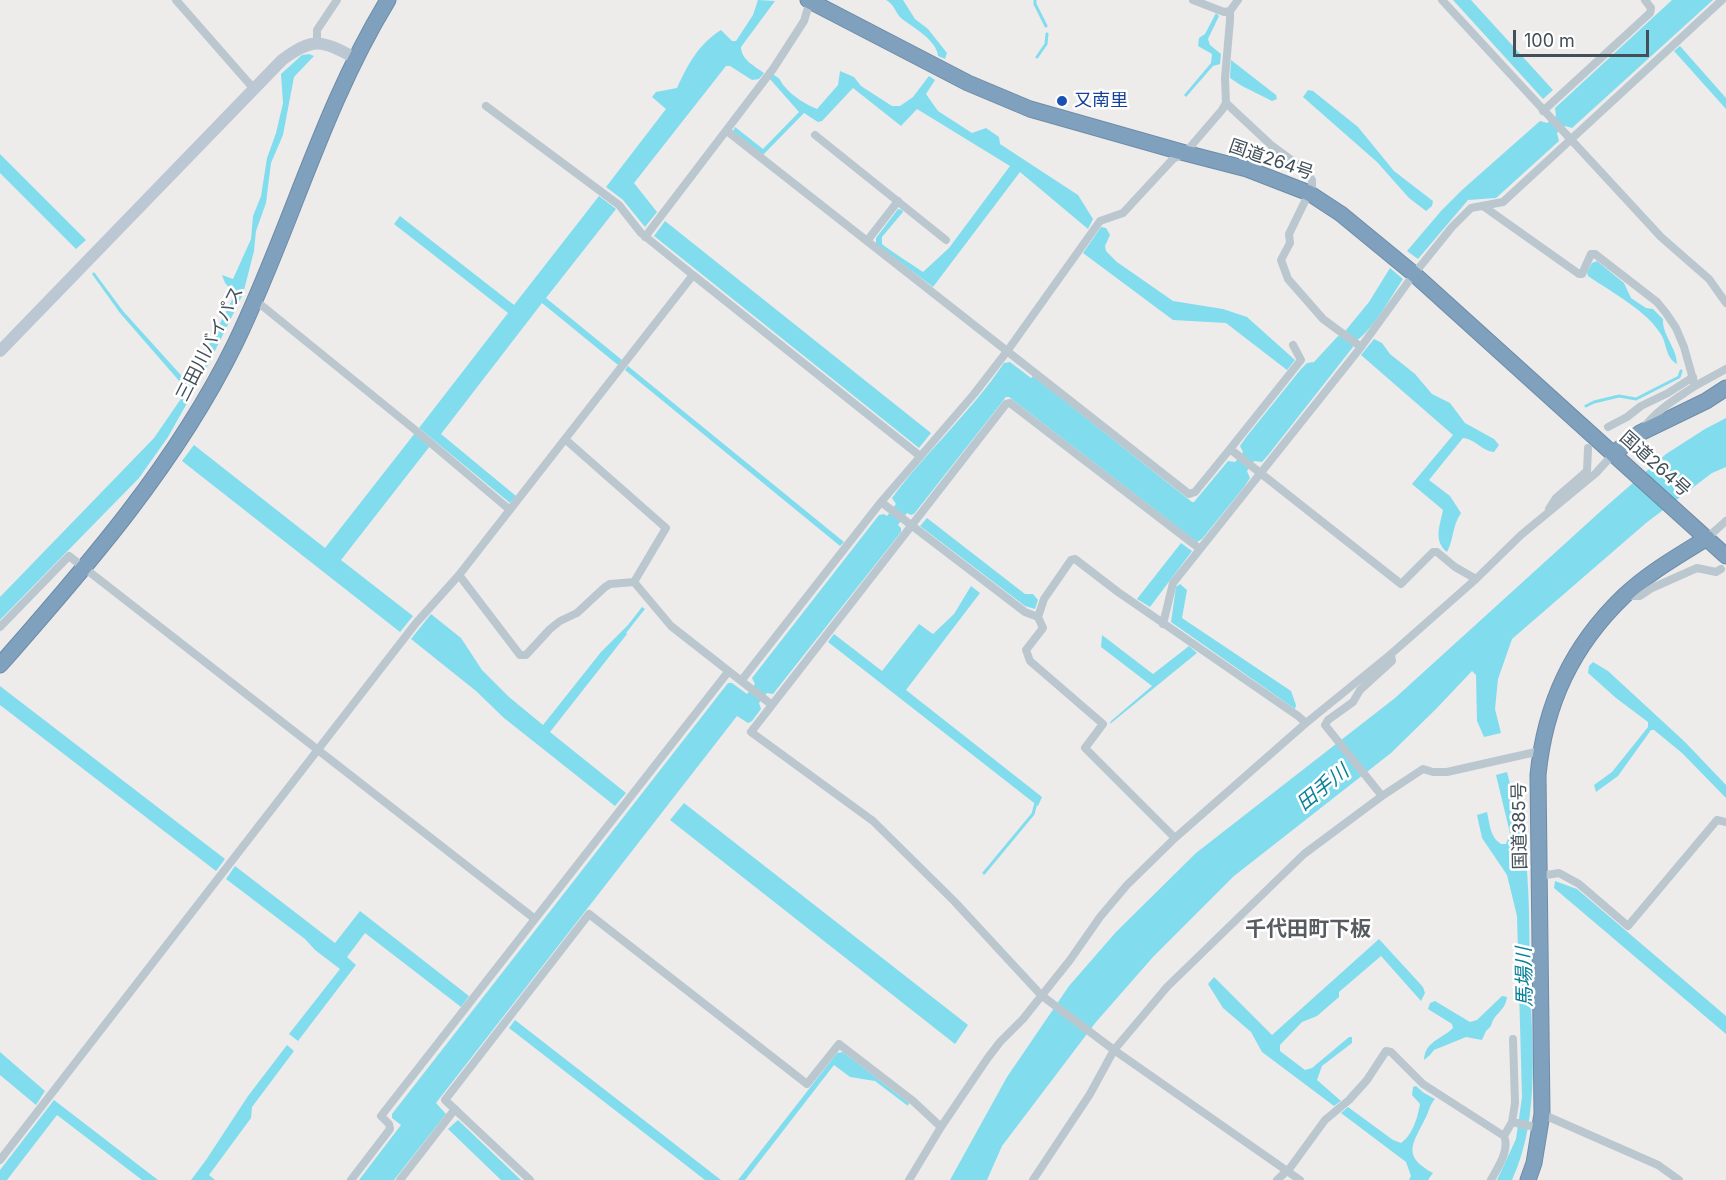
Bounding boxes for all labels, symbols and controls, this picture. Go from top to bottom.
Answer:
scale bar [1516,18,1652,56]
text: 100 m [1524,30,1575,51]
place label: 又南里 [1074,90,1128,112]
marker: 又南里 [1055,94,1069,108]
street label: 国道264号 [1226,136,1316,184]
street label: 三田川バイパス [172,283,248,405]
street label: 国道264号 [1615,427,1695,501]
water label: 田手川 [1292,760,1354,816]
street label: 国道385号 [1508,782,1532,870]
district label: 千代田町下板 [1245,917,1371,943]
water label: 馬場川 [1512,947,1538,1007]

